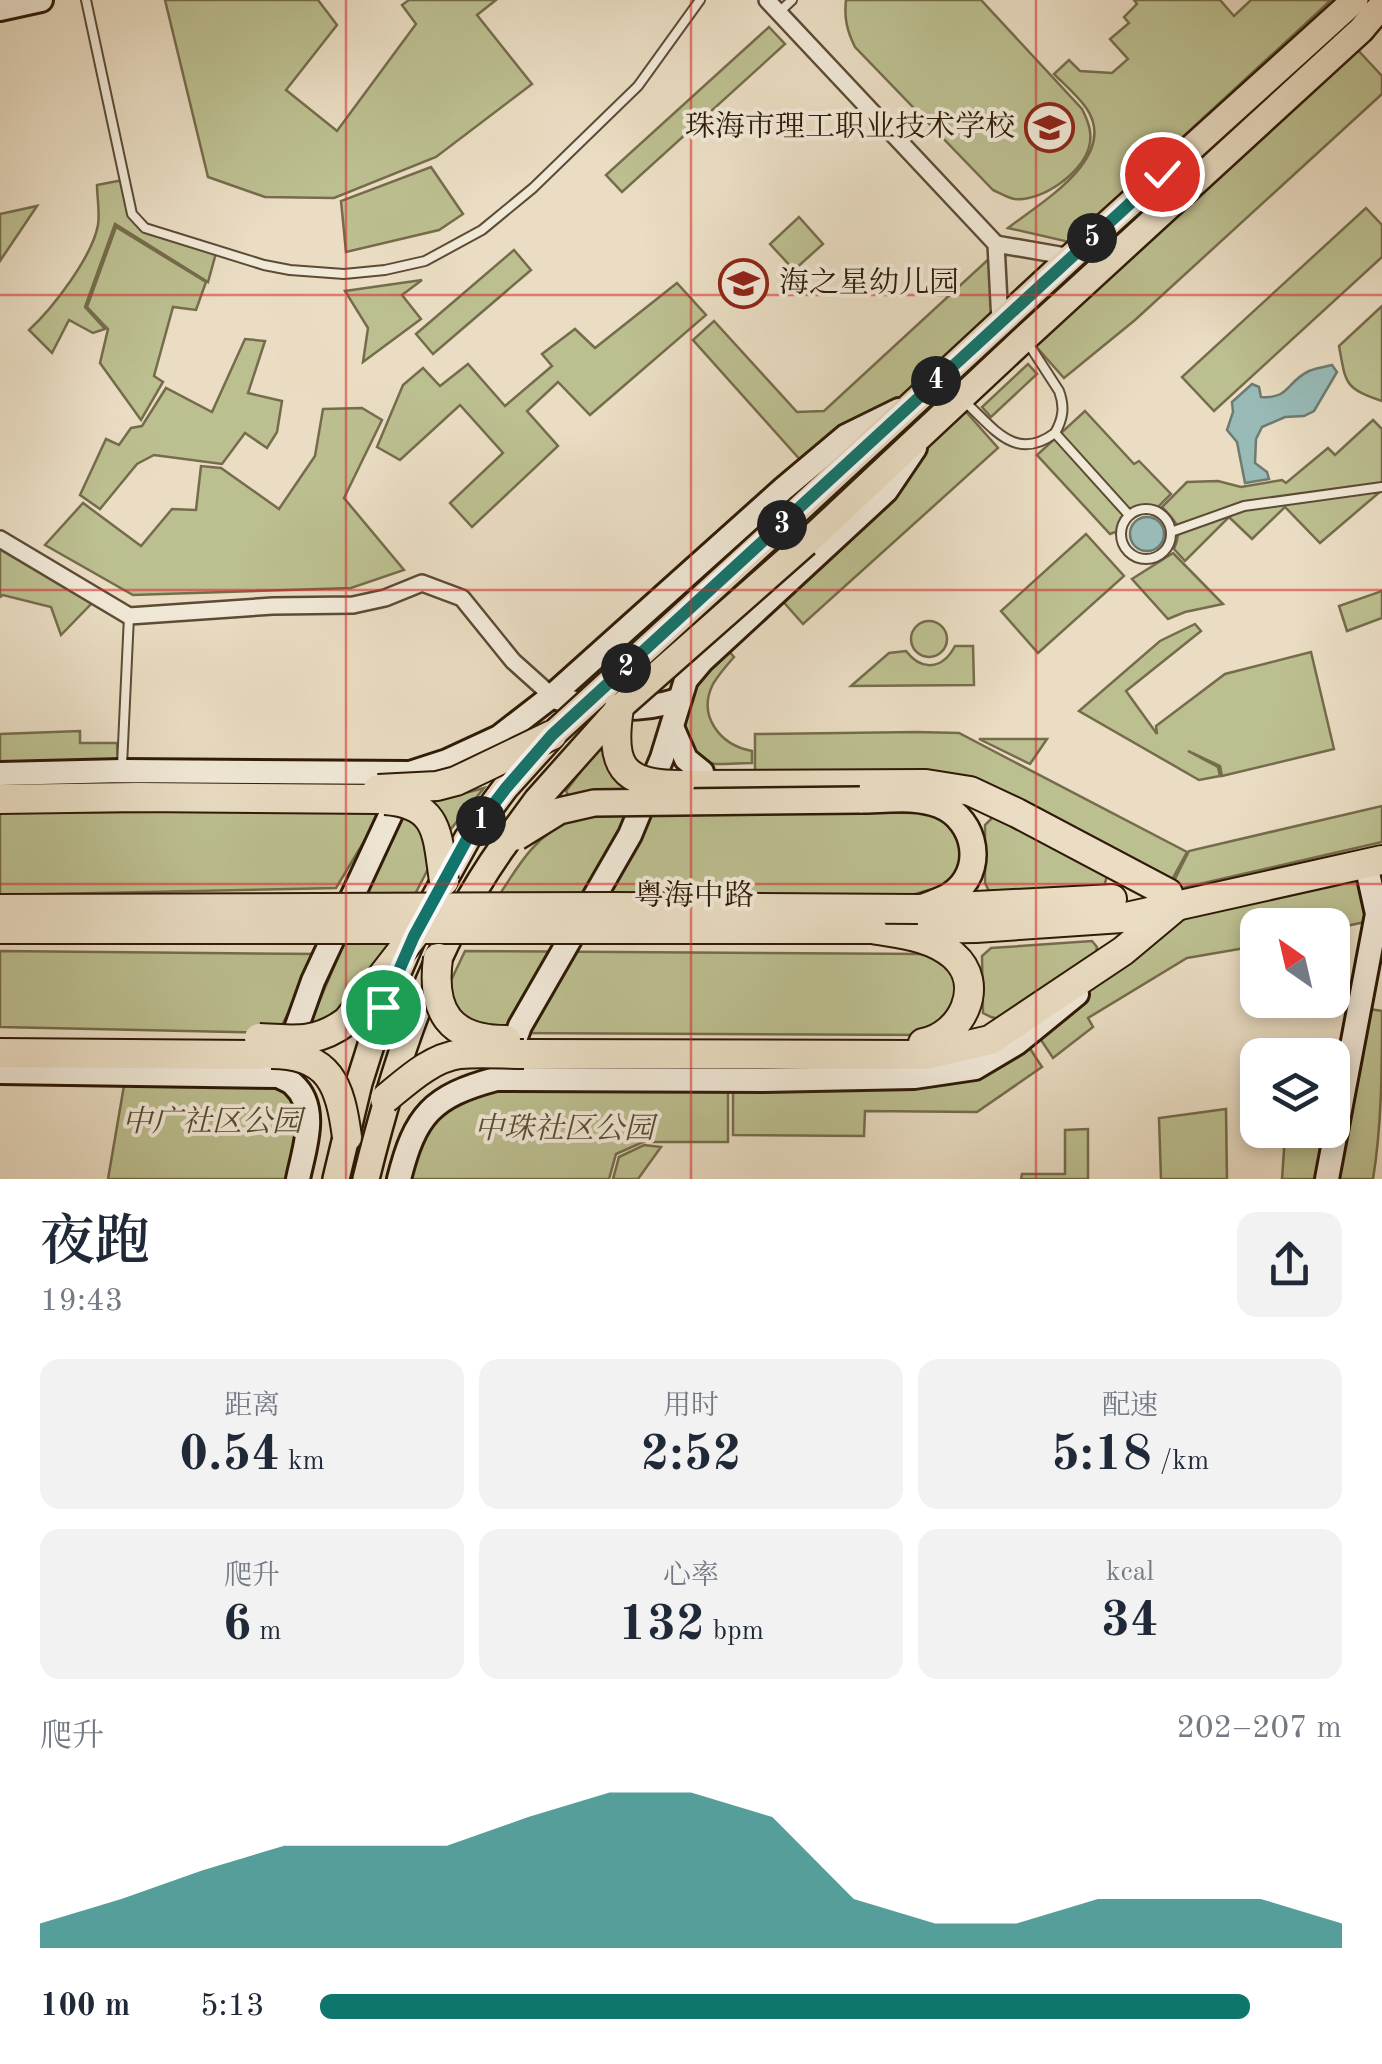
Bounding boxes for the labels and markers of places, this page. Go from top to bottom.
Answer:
school or university icon: 珠海市理工职业技术学校 [1024,102,1076,154]
place label: 珠海市理工职业技术学校 [685,110,1015,143]
pin [1120,132,1205,217]
pin: 5 [1067,213,1117,263]
school or university icon: 海之星幼儿园 [718,258,770,310]
place label: 海之星幼儿园 [779,266,959,299]
pin: 4 [911,356,961,406]
pin: 3 [757,500,807,550]
pin: 2 [601,643,651,693]
pin: 1 [456,796,506,846]
pin [341,965,426,1050]

